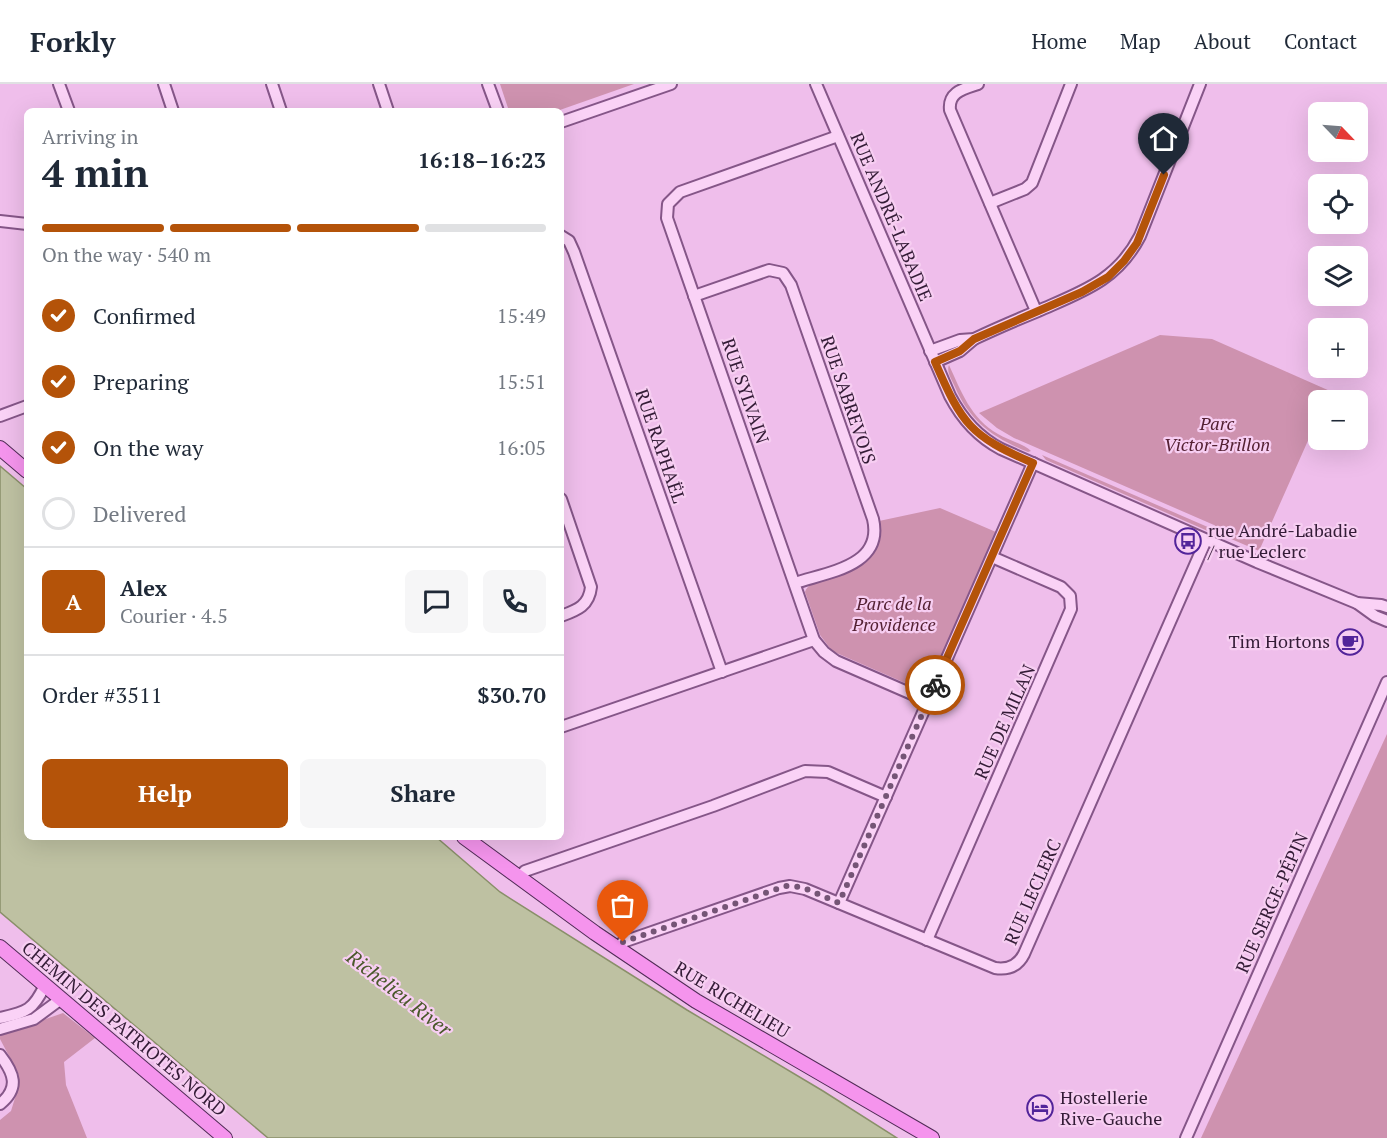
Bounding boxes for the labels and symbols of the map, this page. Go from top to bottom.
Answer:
north arrow [1308,102,1368,162]
pin [1138,113,1189,175]
street label: RUE ANDRÉ-LABADIE [846,129,938,305]
street label: RUE SABREVOIS [816,332,882,467]
street label: RUE SYLVAIN [717,335,775,447]
street label: RUE RAPHAËL [630,386,692,506]
park label: Parc Victor-Brillon [1164,411,1270,456]
place label: rue André-Labadie / rue Leclerc [1207,518,1357,563]
bus stop icon: rue André-Labadie / rue Leclerc [1173,526,1203,556]
park label: Parc de la Providence [851,591,936,636]
cafe icon: Tim Hortons [1335,627,1365,657]
place label: Tim Hortons [1228,629,1330,653]
courier [905,655,965,715]
street label: RUE DE MILAN [968,660,1040,783]
street label: RUE SERGE-PÉPIN [1229,829,1313,977]
street label: RUE LECLERC [998,835,1066,948]
pin [597,880,648,942]
street label: CHEMIN DES PATRIOTES NORD [17,935,232,1121]
water label: Richelieu River [341,943,458,1043]
street label: RUE RICHELIEU [671,955,794,1043]
place label: Hostellerie Rive-Gauche [1060,1085,1162,1130]
hotel icon: Hostellerie Rive-Gauche [1025,1093,1055,1123]

